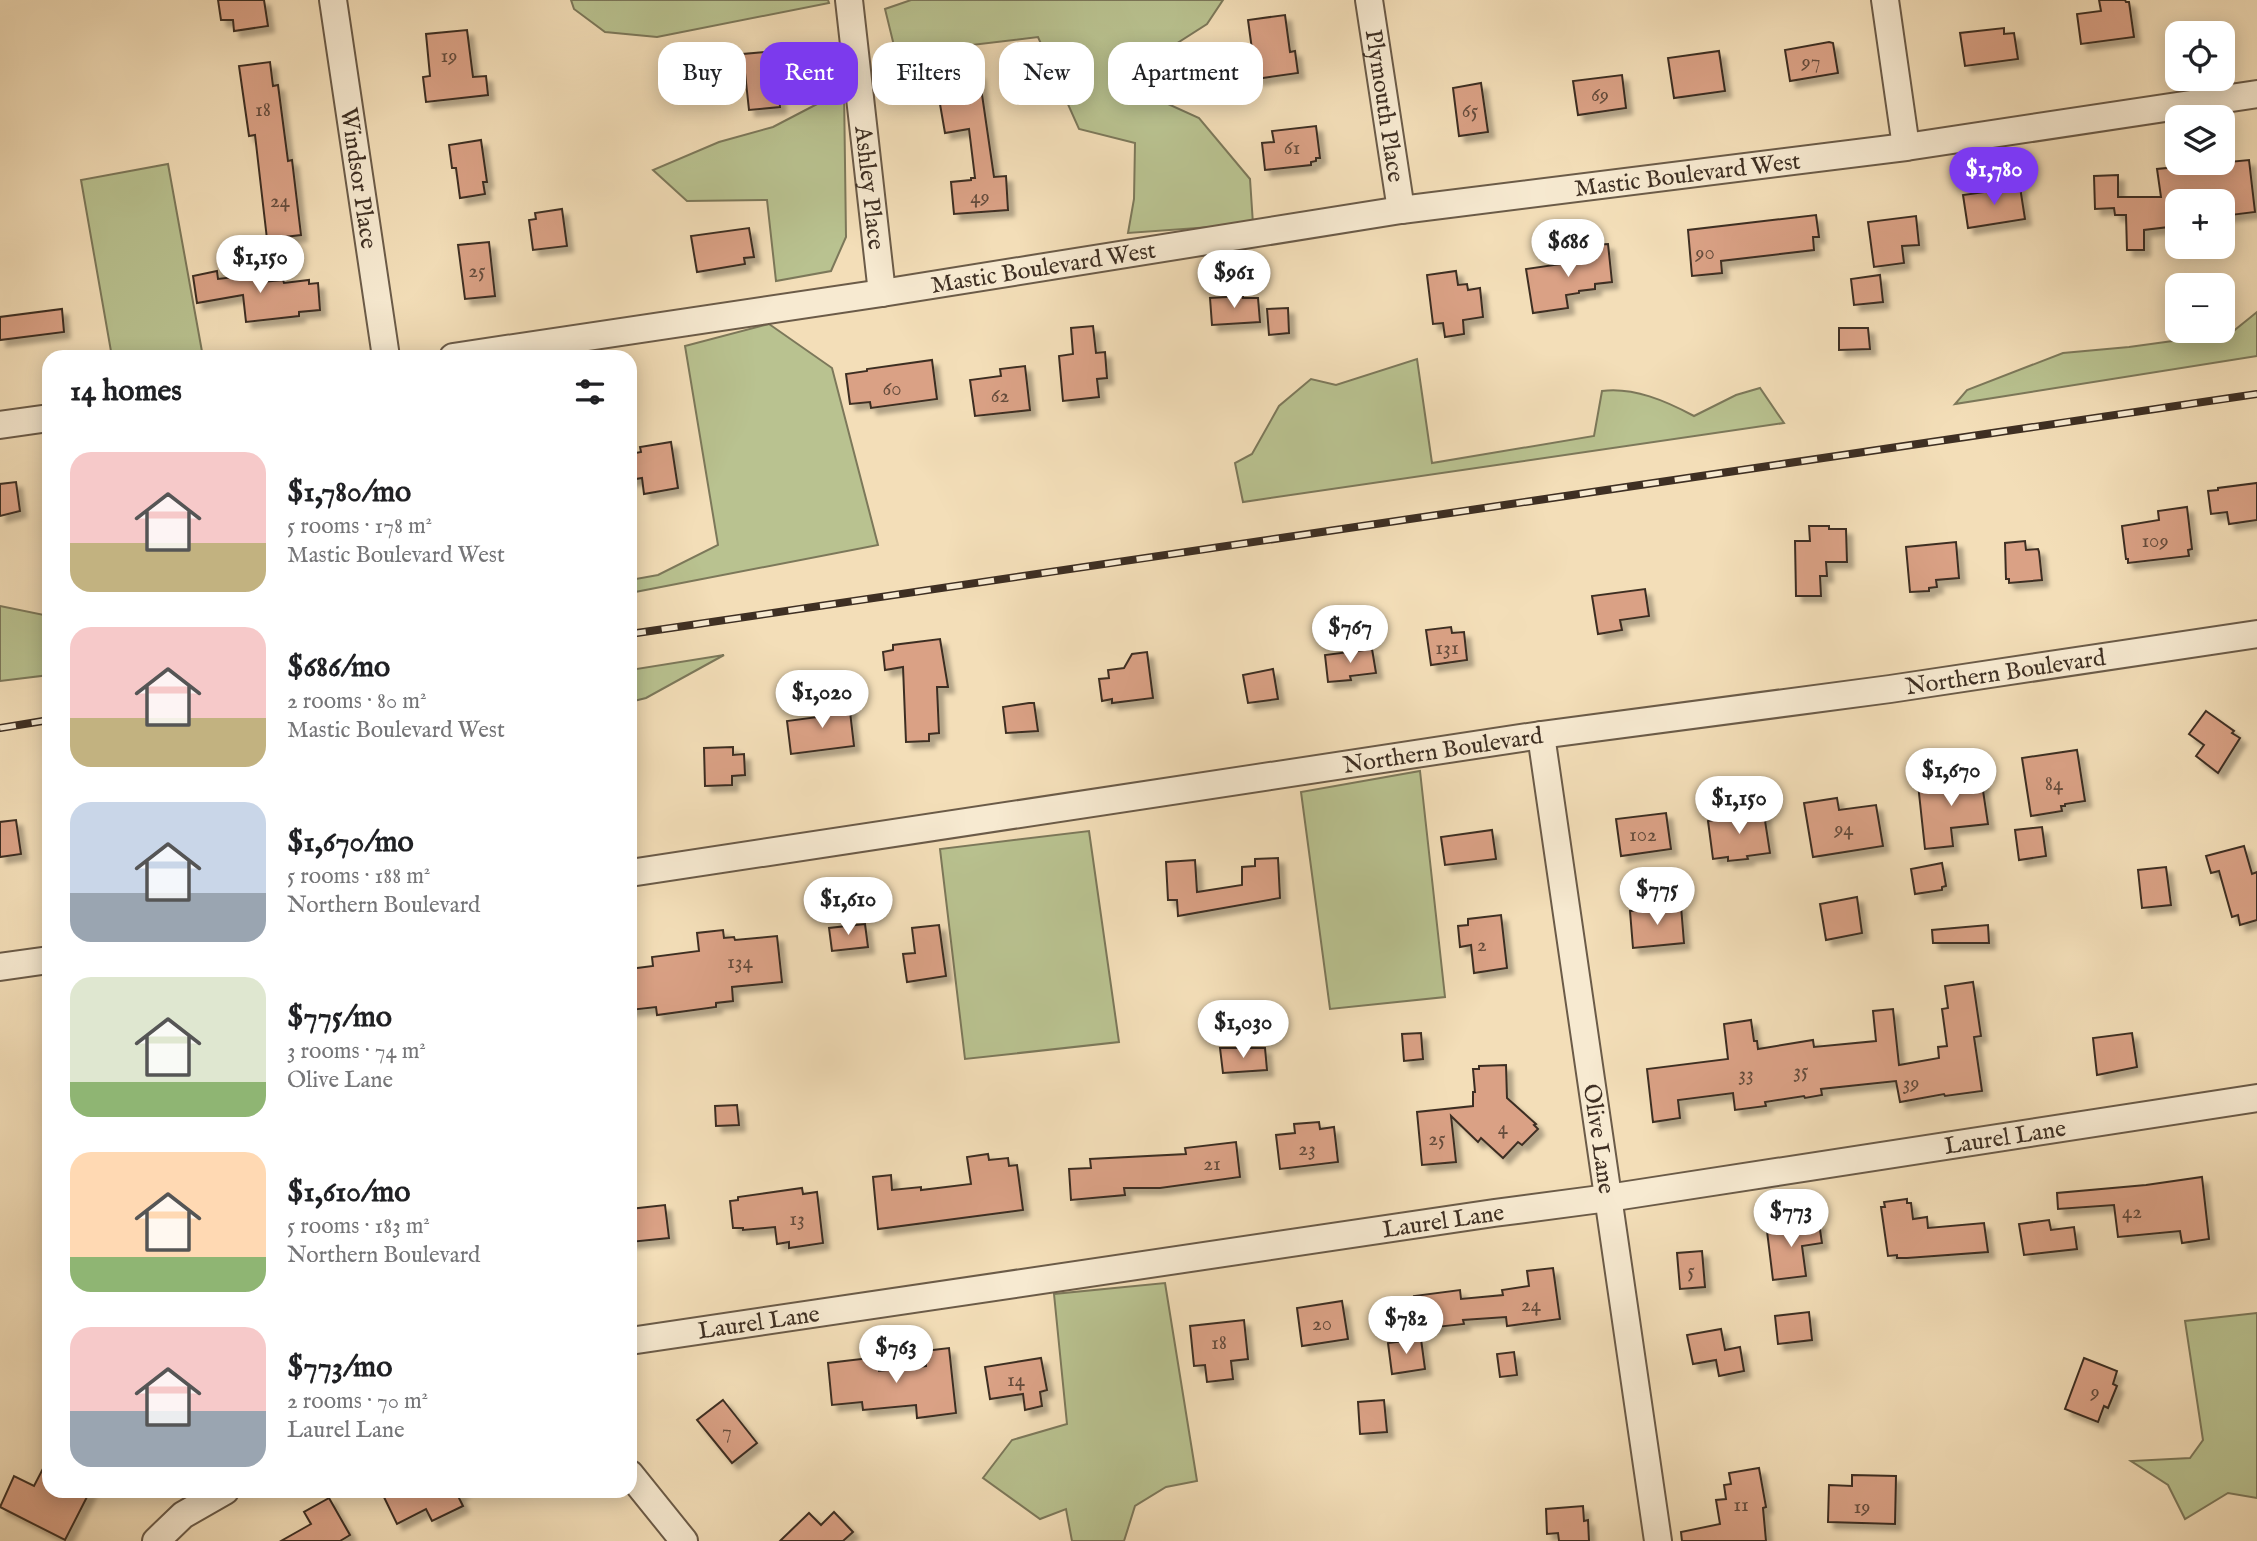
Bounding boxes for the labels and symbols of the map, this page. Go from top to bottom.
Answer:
street label: Plymouth Place [1357,27,1411,185]
house number: 19 [441,43,458,70]
house number: 97 [1801,49,1821,76]
house number: 69 [1591,82,1609,109]
house number: 18 [255,97,271,124]
house number: 65 [1462,98,1479,125]
street label: Windsor Place [332,106,384,251]
street label: Ashley Place [846,124,891,251]
house number: 61 [1284,135,1300,162]
street label: Mastic Boulevard West [1573,146,1802,205]
pin: $1,780 [1937,148,2051,207]
house number: 49 [970,184,990,211]
house number: 24 [270,188,291,215]
pin: $686 [1527,219,1609,279]
street label: Mastic Boulevard West [929,235,1158,302]
pin: $1,150 [203,236,317,295]
house number: 90 [1694,240,1715,267]
pin: $961 [1193,250,1275,310]
house number: 25 [468,258,486,285]
house number: 60 [882,376,902,403]
house number: 62 [991,383,1010,410]
house number: 109 [2141,528,2169,555]
pin: $767 [1309,606,1391,665]
house number: 131 [1435,635,1459,662]
street label: Northern Boulevard [1903,643,2108,703]
pin: $1,020 [765,670,879,730]
street label: Northern Boulevard [1341,721,1545,782]
pin: $1,670 [1894,748,2008,808]
house number: 84 [2045,771,2064,798]
pin: $1,150 [1682,776,1796,836]
house number: 94 [1833,816,1854,843]
house number: 102 [1629,822,1657,849]
pin: $775 [1616,867,1698,927]
pin: $1,610 [791,878,905,937]
house number: 2 [1477,932,1487,959]
house number: 134 [727,949,754,976]
pin: $1,030 [1186,1000,1300,1060]
house number: 35 [1793,1058,1809,1085]
house number: 33 [1738,1061,1754,1088]
house number: 39 [1902,1070,1920,1097]
street label: Olive Lane [1575,1082,1621,1196]
street label: Laurel Lane [1942,1114,2068,1163]
house number: 4 [1498,1115,1509,1142]
house number: 25 [1428,1126,1446,1153]
house number: 23 [1298,1136,1316,1163]
house number: 21 [1203,1151,1221,1178]
pin: $773 [1750,1190,1832,1249]
street label: Laurel Lane [1380,1198,1506,1246]
house number: 42 [2122,1199,2142,1226]
house number: 13 [789,1206,805,1233]
house number: 5 [1687,1258,1695,1285]
house number: 24 [1521,1292,1542,1319]
pin: $782 [1365,1296,1447,1356]
street label: Laurel Lane [696,1299,822,1348]
house number: 20 [1312,1311,1332,1338]
pin: $763 [855,1326,937,1385]
house number: 18 [1211,1330,1227,1357]
house number: 14 [1007,1367,1026,1394]
house number: 9 [2089,1379,2100,1406]
house number: 7 [722,1419,732,1446]
house number: 11 [1733,1492,1749,1519]
house number: 19 [1854,1494,1871,1521]

